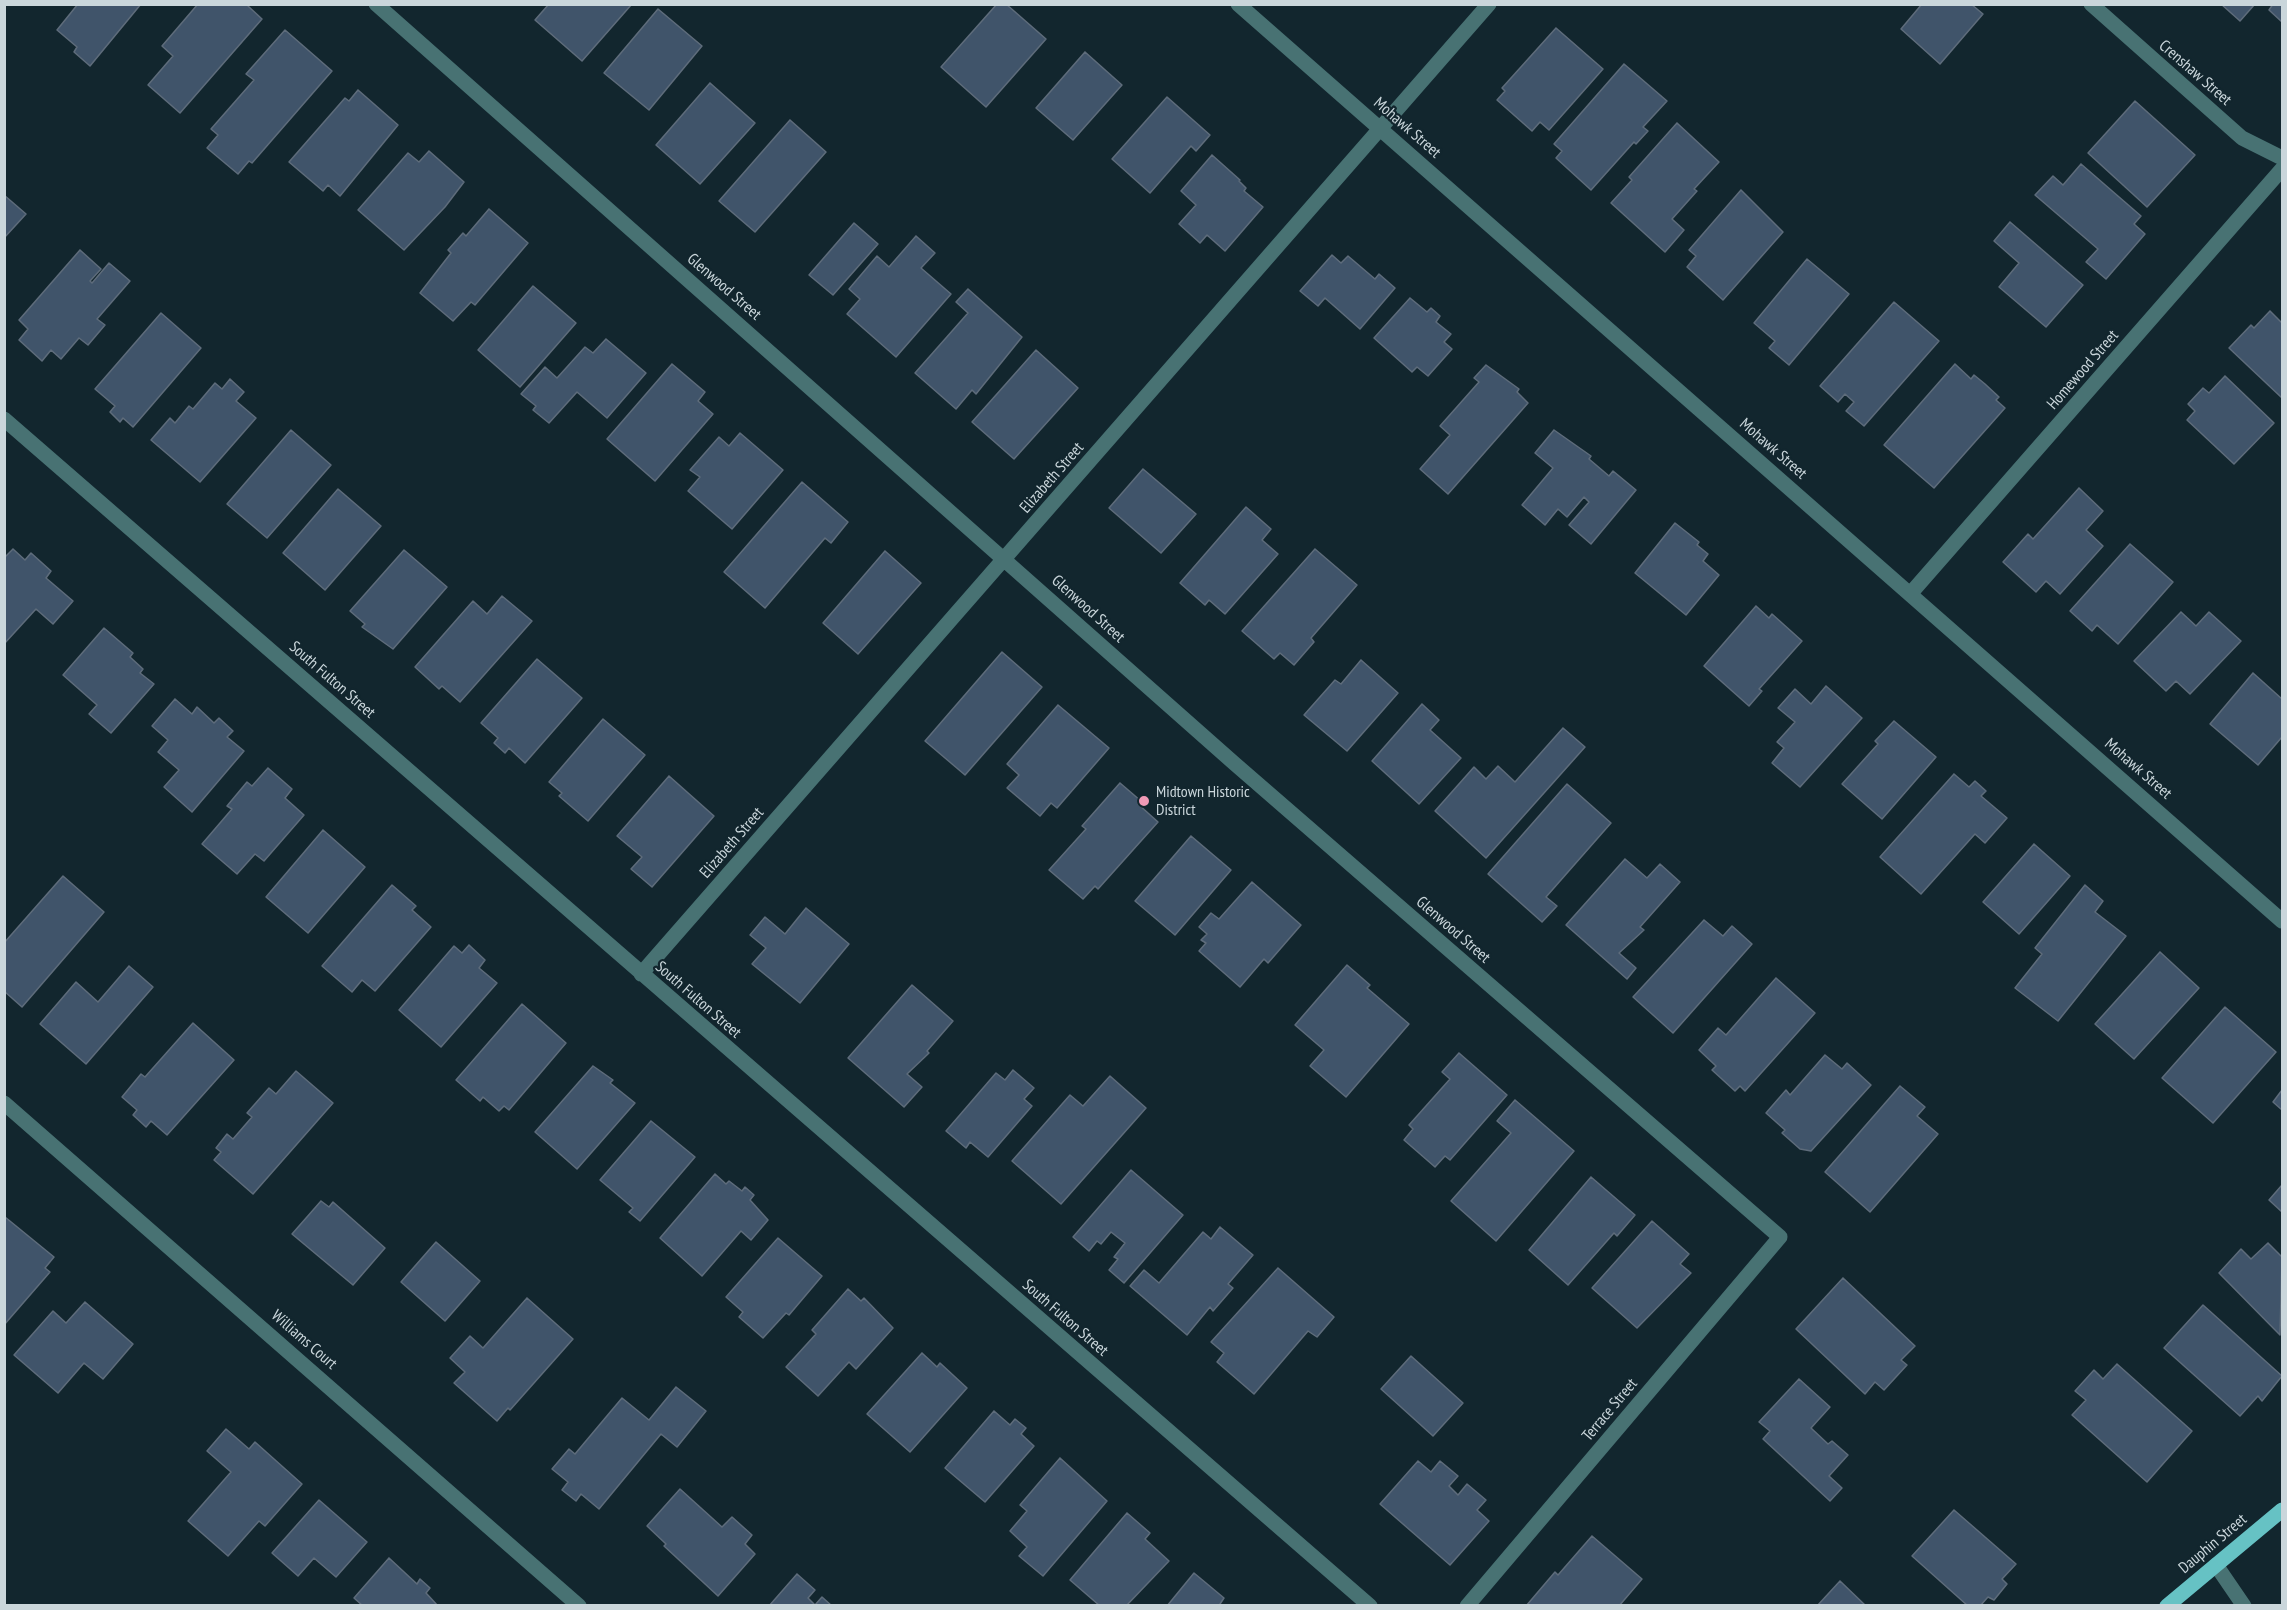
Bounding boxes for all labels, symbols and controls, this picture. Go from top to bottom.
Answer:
street label: Crenshaw Street [2155,36,2235,110]
street label: Mohawk Street [1369,94,1445,162]
street label: Glenwood Street [683,250,765,324]
street label: Homewood Street [2043,326,2123,414]
street label: Mohawk Street [1735,415,1811,483]
street label: Elizabeth Street [1016,439,1088,517]
street label: Glenwood Street [1047,571,1129,647]
street label: South Fulton Street [285,637,379,723]
street label: Mohawk Street [2100,735,2176,803]
place label: Midtown Historic District [1156,782,1250,820]
marker: Midtown Historic District [1137,794,1151,808]
street label: Elizabeth Street [696,804,768,882]
street label: Glenwood Street [1412,893,1494,967]
street label: South Fulton Street [651,957,745,1043]
street label: South Fulton Street [1018,1275,1112,1361]
street label: Williams Court [267,1306,341,1374]
street label: Terrace Street [1578,1375,1642,1445]
street label: Dauphin Street [2175,1510,2251,1578]

